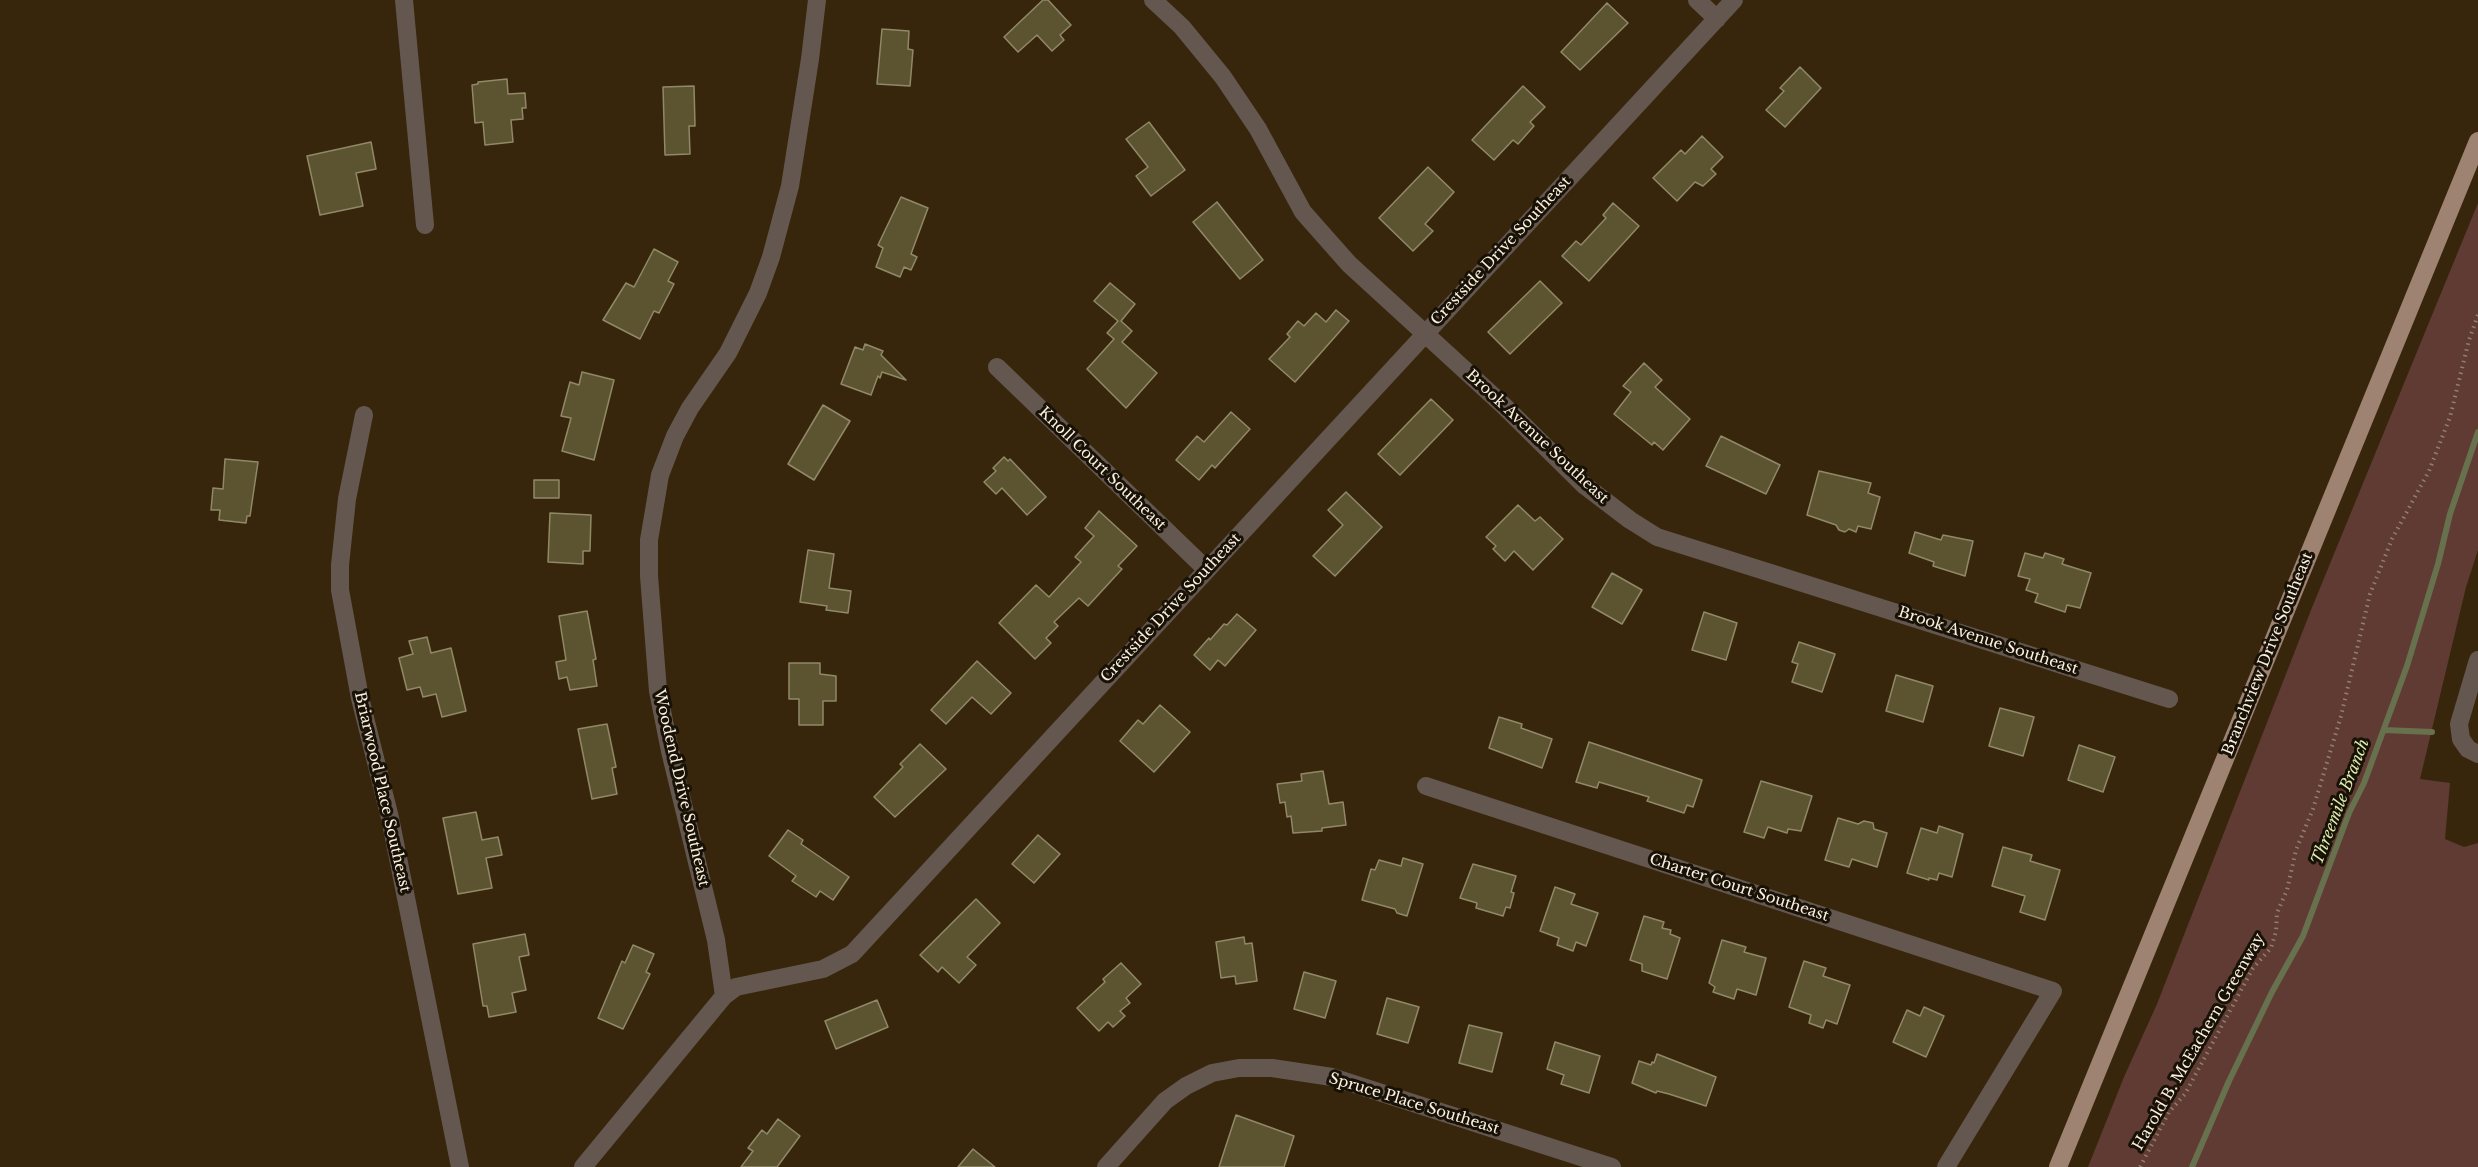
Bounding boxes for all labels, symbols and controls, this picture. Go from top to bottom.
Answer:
street label: Crestside Drive Southeast [1427,173,1575,329]
street label: Brook Avenue Southeast [1462,366,1612,508]
street label: Knoll Court Southeast [1035,404,1169,534]
street label: Crestside Drive Southeast [1097,530,1245,686]
street label: Branchview Drive Southeast [2219,550,2317,758]
street label: Brook Avenue Southeast [1896,603,2080,679]
street label: Woodend Drive Southeast [650,688,712,888]
street label: Briarwood Place Southeast [350,690,414,894]
water label: Threemile Branch [2308,736,2374,868]
street label: Charter Court Southeast [1647,850,1831,926]
street label: Harold B. McEachern Greenway [2129,930,2269,1154]
street label: Spruce Place Southeast [1327,1069,1501,1139]

